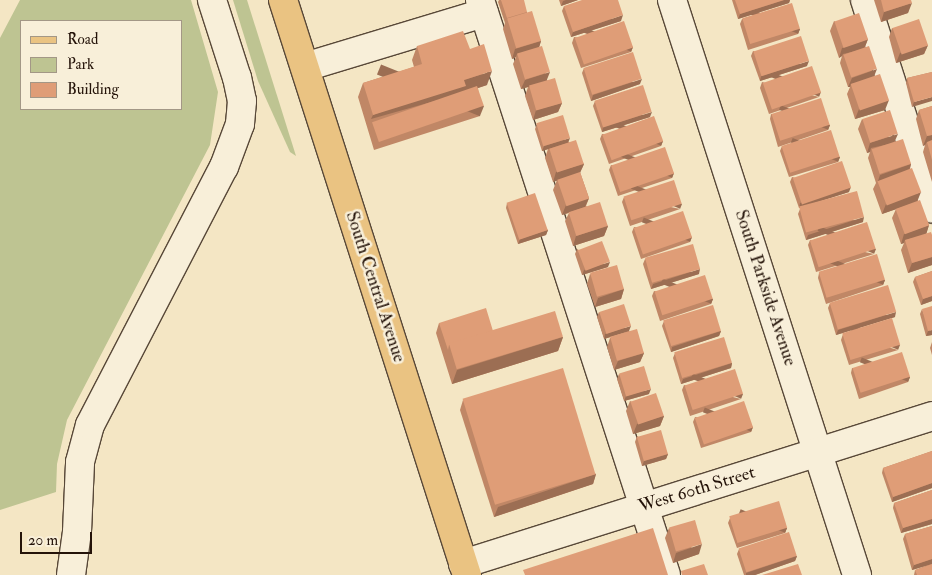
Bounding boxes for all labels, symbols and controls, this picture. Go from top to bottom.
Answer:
legend [20,20,182,110]
text: Road [67,30,98,49]
text: Park [67,55,94,74]
text: Building [67,80,119,99]
street label: South Parkside Avenue [730,207,800,369]
street label: South Central Avenue [340,209,410,365]
street label: West 60th Street [636,462,758,518]
scale bar [22,522,95,554]
text: 20 m [28,531,58,550]

